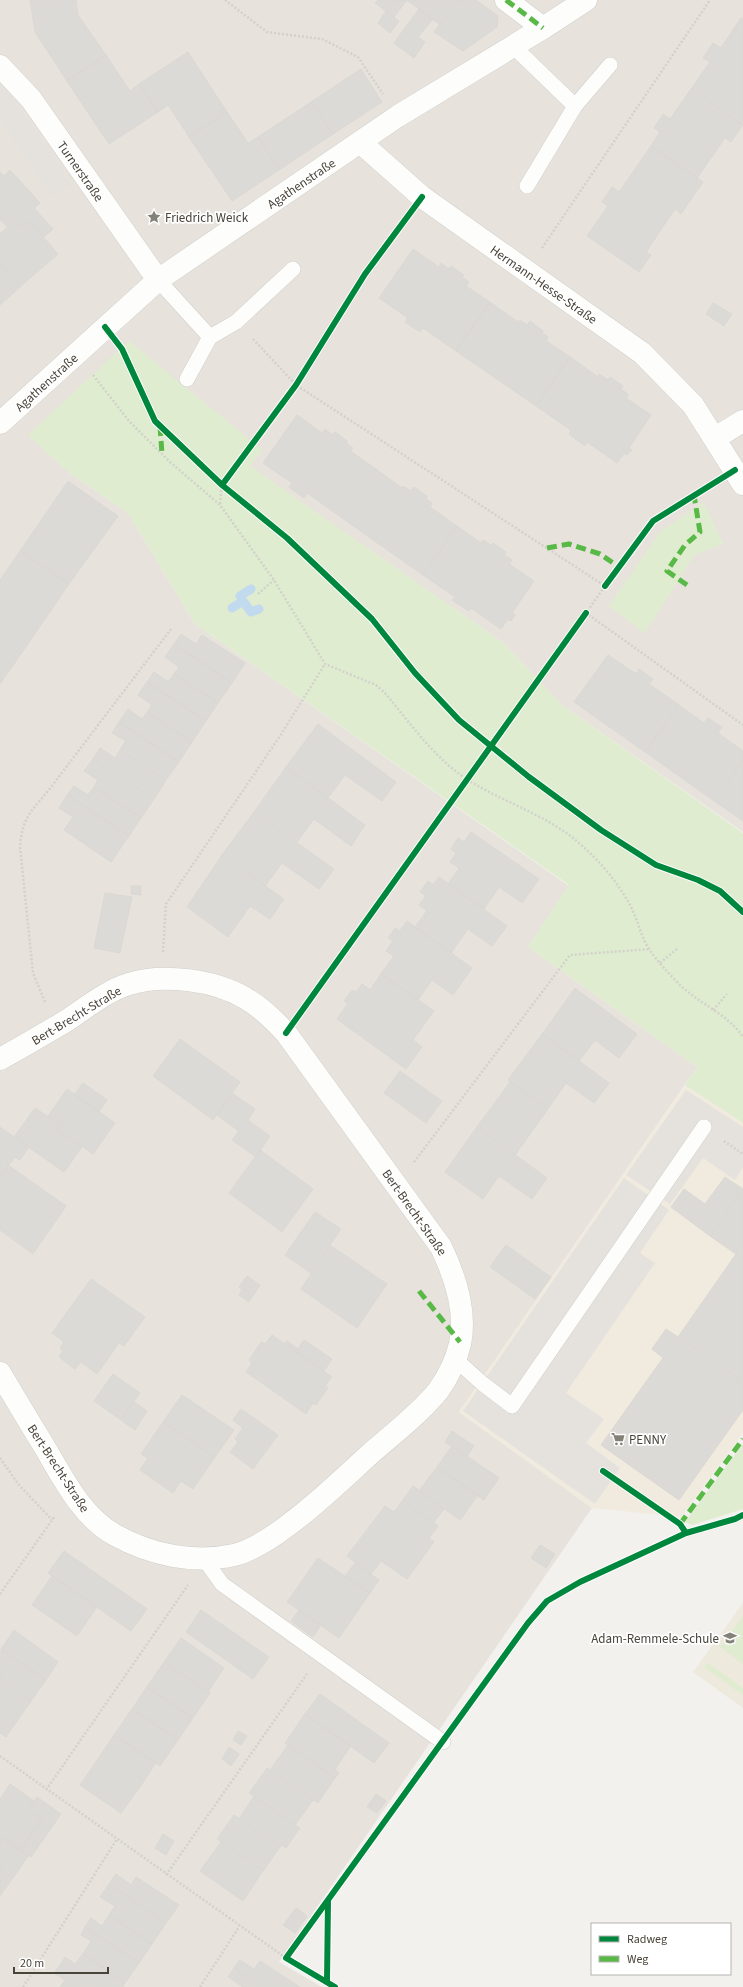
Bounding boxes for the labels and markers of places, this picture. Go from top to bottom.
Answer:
place icon: Friedrich Weick [146,209,162,225]
place label: Friedrich Weick [165,209,249,227]
supermarket icon: PENNY [610,1431,626,1447]
place label: PENNY [629,1431,667,1449]
place label: Adam-Remmele-Schule [591,1630,719,1648]
school or university icon: Adam-Remmele-Schule [722,1630,738,1646]

